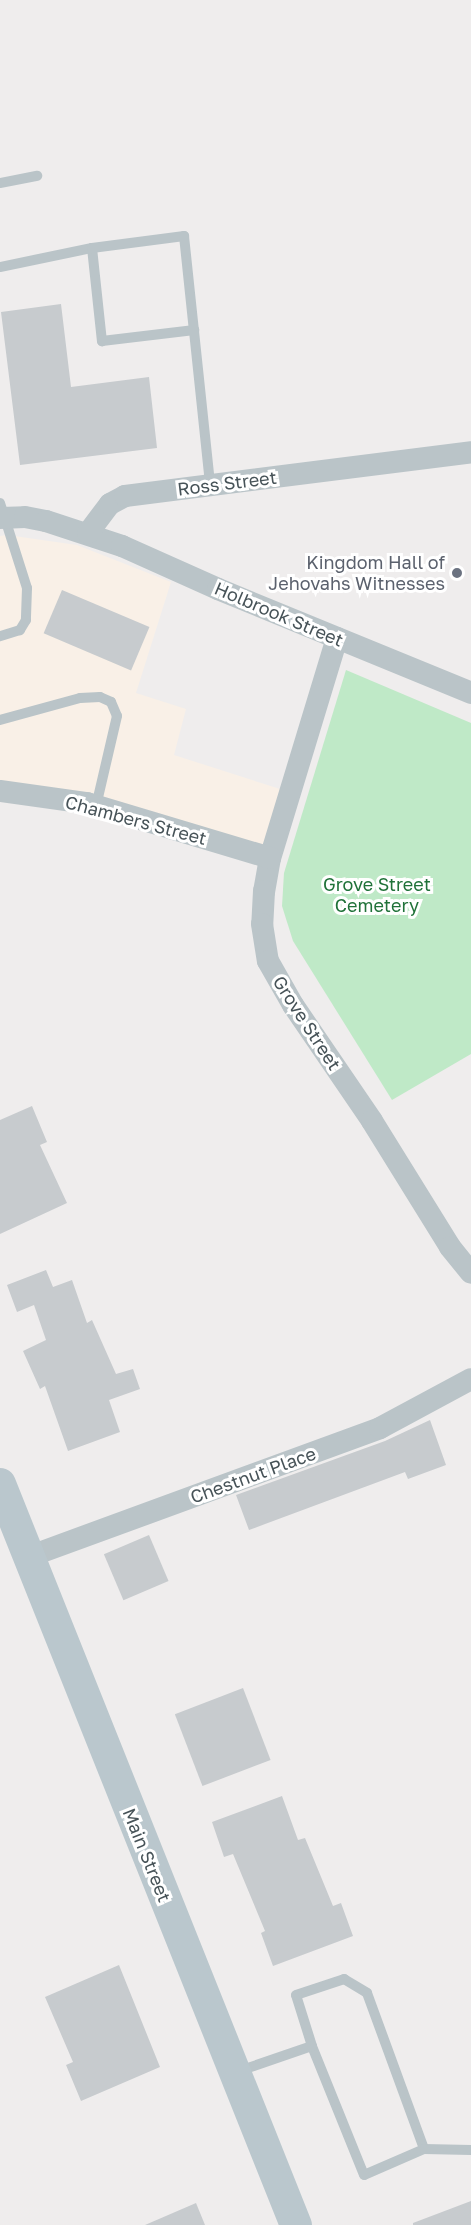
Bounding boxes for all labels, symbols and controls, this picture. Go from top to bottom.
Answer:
street label: Ross Street [176,466,278,500]
place label: Kingdom Hall of Jehovahs Witnesses [268,552,445,594]
marker: Kingdom Hall of Jehovahs Witnesses [450,566,464,580]
street label: Holbrook Street [211,577,347,651]
street label: Chambers Street [63,791,209,849]
park label: Grove Street Cemetery [323,874,431,916]
street label: Grove Street [269,972,345,1074]
street label: Chestnut Place [187,1442,319,1508]
street label: Main Street [118,1805,176,1905]

